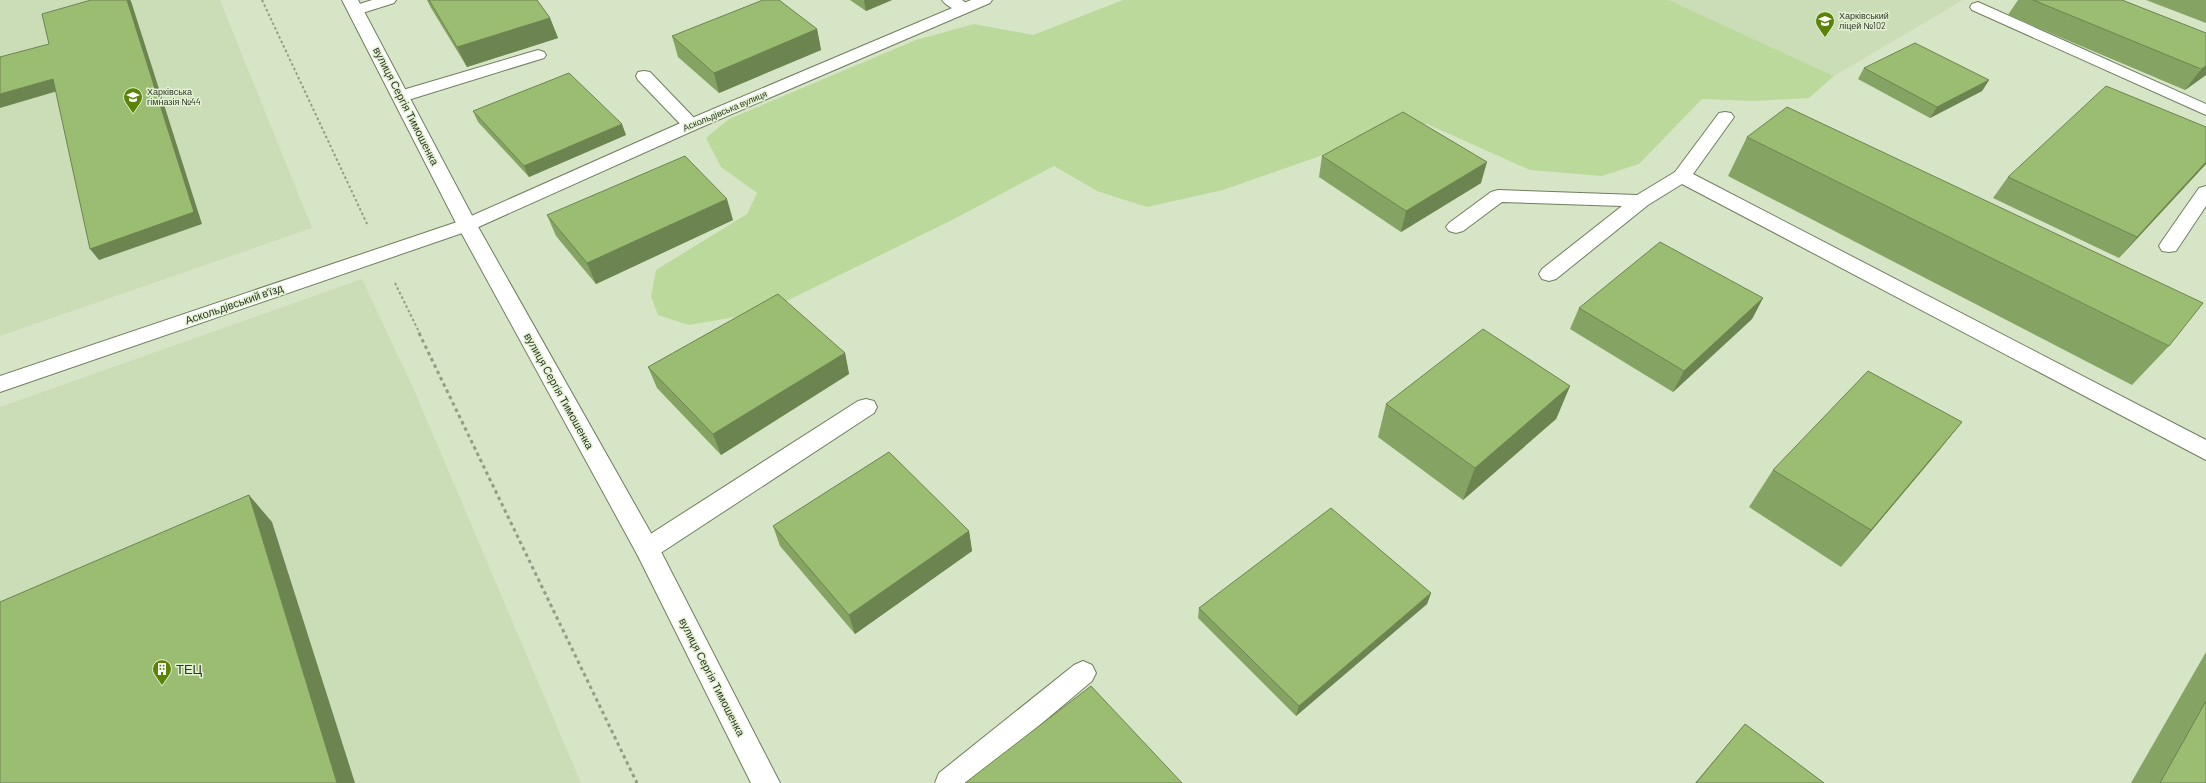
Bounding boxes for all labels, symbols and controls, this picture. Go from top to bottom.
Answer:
school or university icon: Харківський ліцей №102 [1814,10,1836,38]
place label: Харківський ліцей №102 [1839,10,1889,31]
street label: вулиця Сергія Тимошенка [371,44,442,168]
school or university icon: Харківська гімназія №44 [122,86,144,114]
place label: Харківська гімназія №44 [147,86,201,107]
street label: Аскольдівська вулиця [681,88,769,133]
street label: Аскольдівський в'їзд [183,281,285,326]
street label: вулиця Сергія Тимошенка [522,330,597,452]
street label: вулиця Сергія Тимошенка [677,615,748,739]
building icon: ТЕЦ [151,658,173,686]
place label: ТЕЦ [176,661,203,677]

